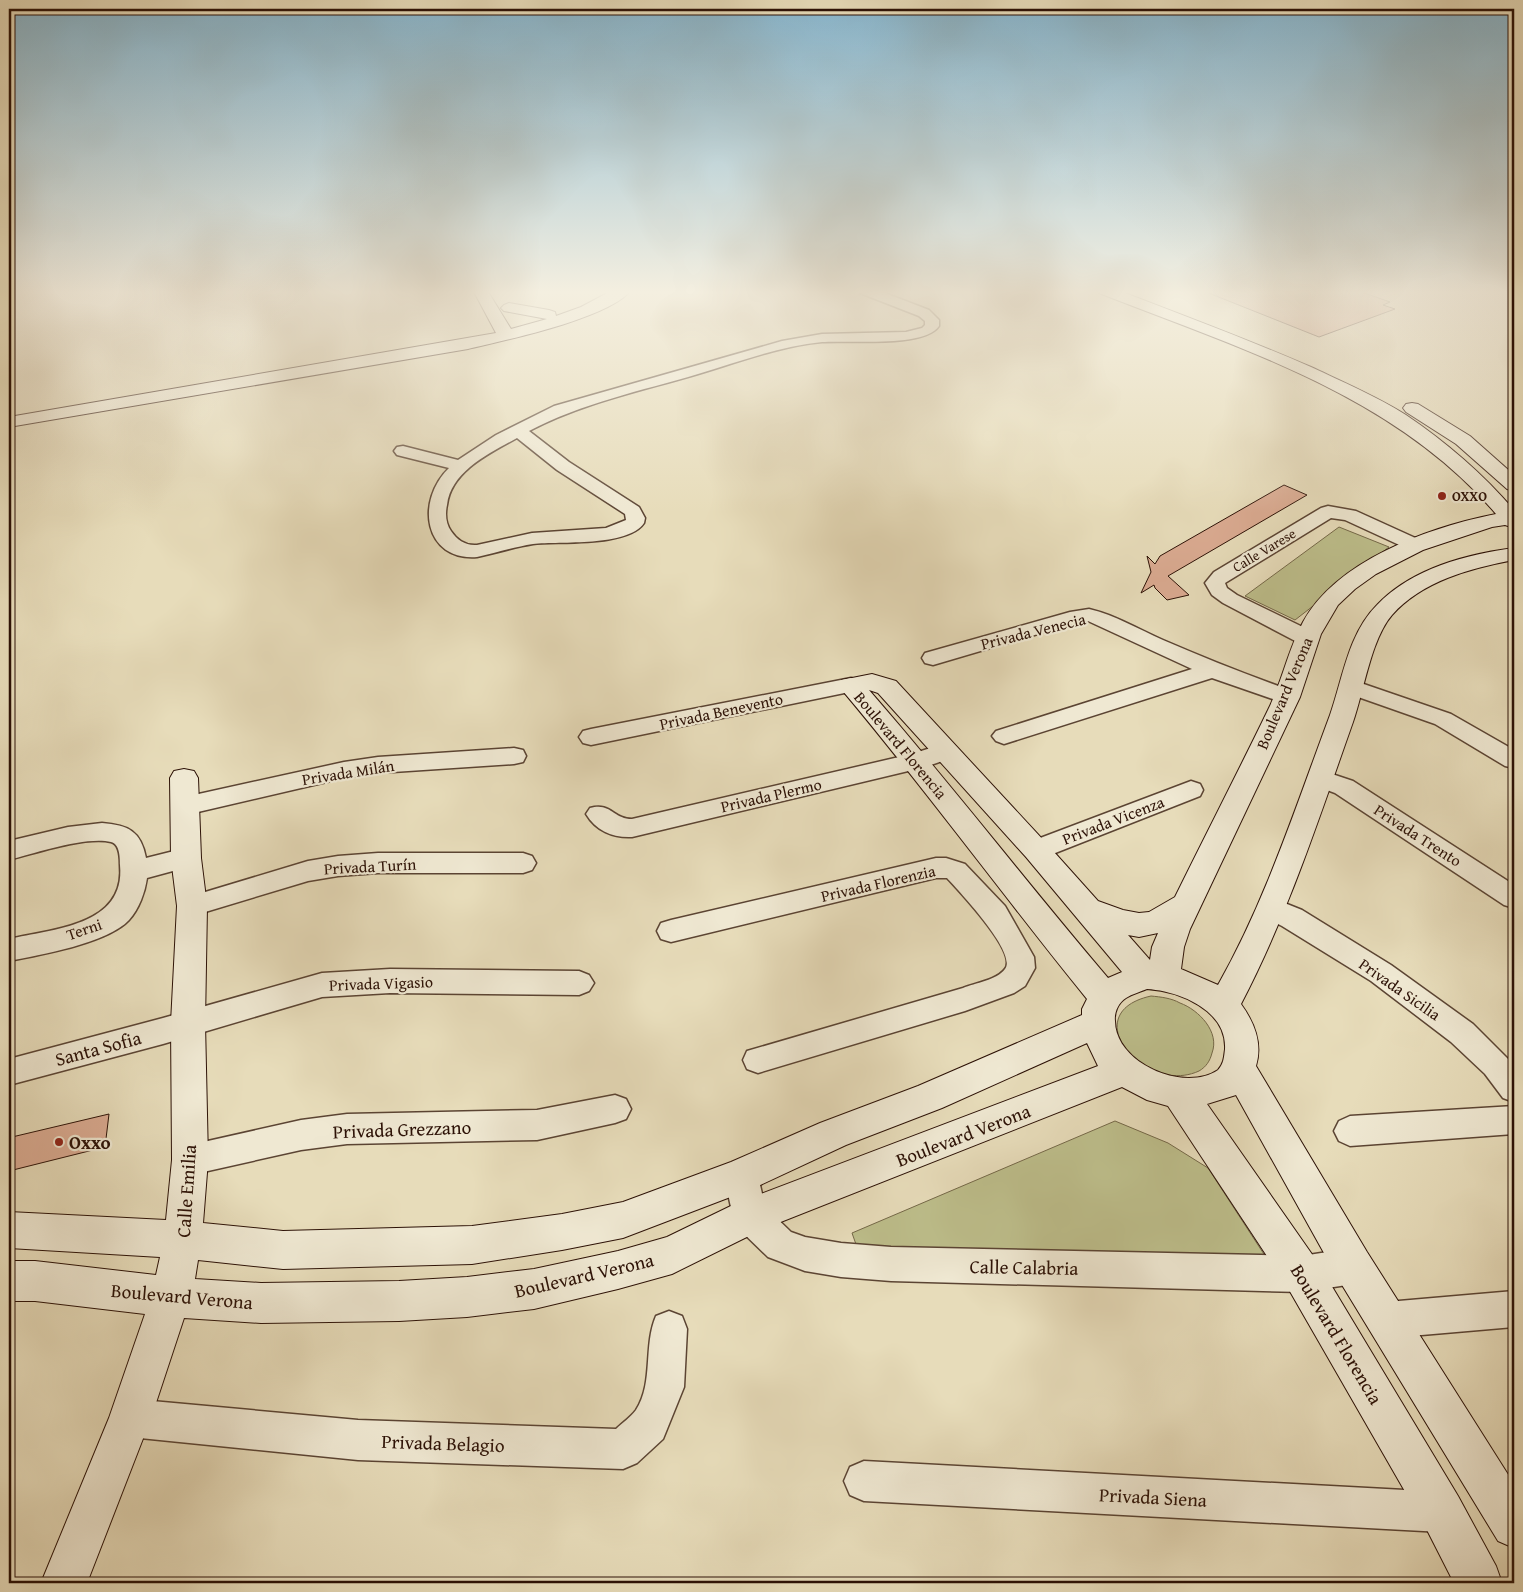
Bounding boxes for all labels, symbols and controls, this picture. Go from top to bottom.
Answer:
place label: OXXO [1452,486,1487,506]
marker: OXXO [1436,490,1448,502]
street label: Calle Varese [1228,523,1300,577]
street label: Privada Venecia [978,606,1088,656]
street label: Boulevard Verona [1250,633,1319,753]
street label: Privada Benevento [657,686,785,736]
street label: Boulevard Florencia [849,686,954,804]
street label: Privada Milán [300,753,396,791]
street label: Privada Plermo [718,772,824,818]
street label: Privada Vicenza [1058,789,1168,850]
street label: Privada Trento [1369,798,1467,872]
street label: Privada Turín [323,852,417,880]
street label: Privada Florenzia [818,858,938,908]
street label: Terni [63,912,105,946]
street label: Privada Sicilia [1354,952,1446,1026]
street label: Privada Vigasio [329,969,433,997]
street label: Santa Sofia [52,1023,144,1073]
street label: Boulevard Verona [892,1096,1034,1174]
street label: Privada Grezzano [332,1113,472,1145]
place label: Oxxo [69,1128,111,1156]
marker: Oxxo [53,1136,65,1148]
street label: Calle Emilia [169,1144,203,1238]
street label: Boulevard Verona [512,1245,656,1305]
street label: Calle Calabria [969,1252,1079,1282]
street label: Boulevard Florencia [1284,1259,1390,1409]
street label: Boulevard Verona [110,1276,254,1316]
street label: Privada Belagio [381,1427,505,1459]
street label: Privada Siena [1098,1480,1208,1514]

